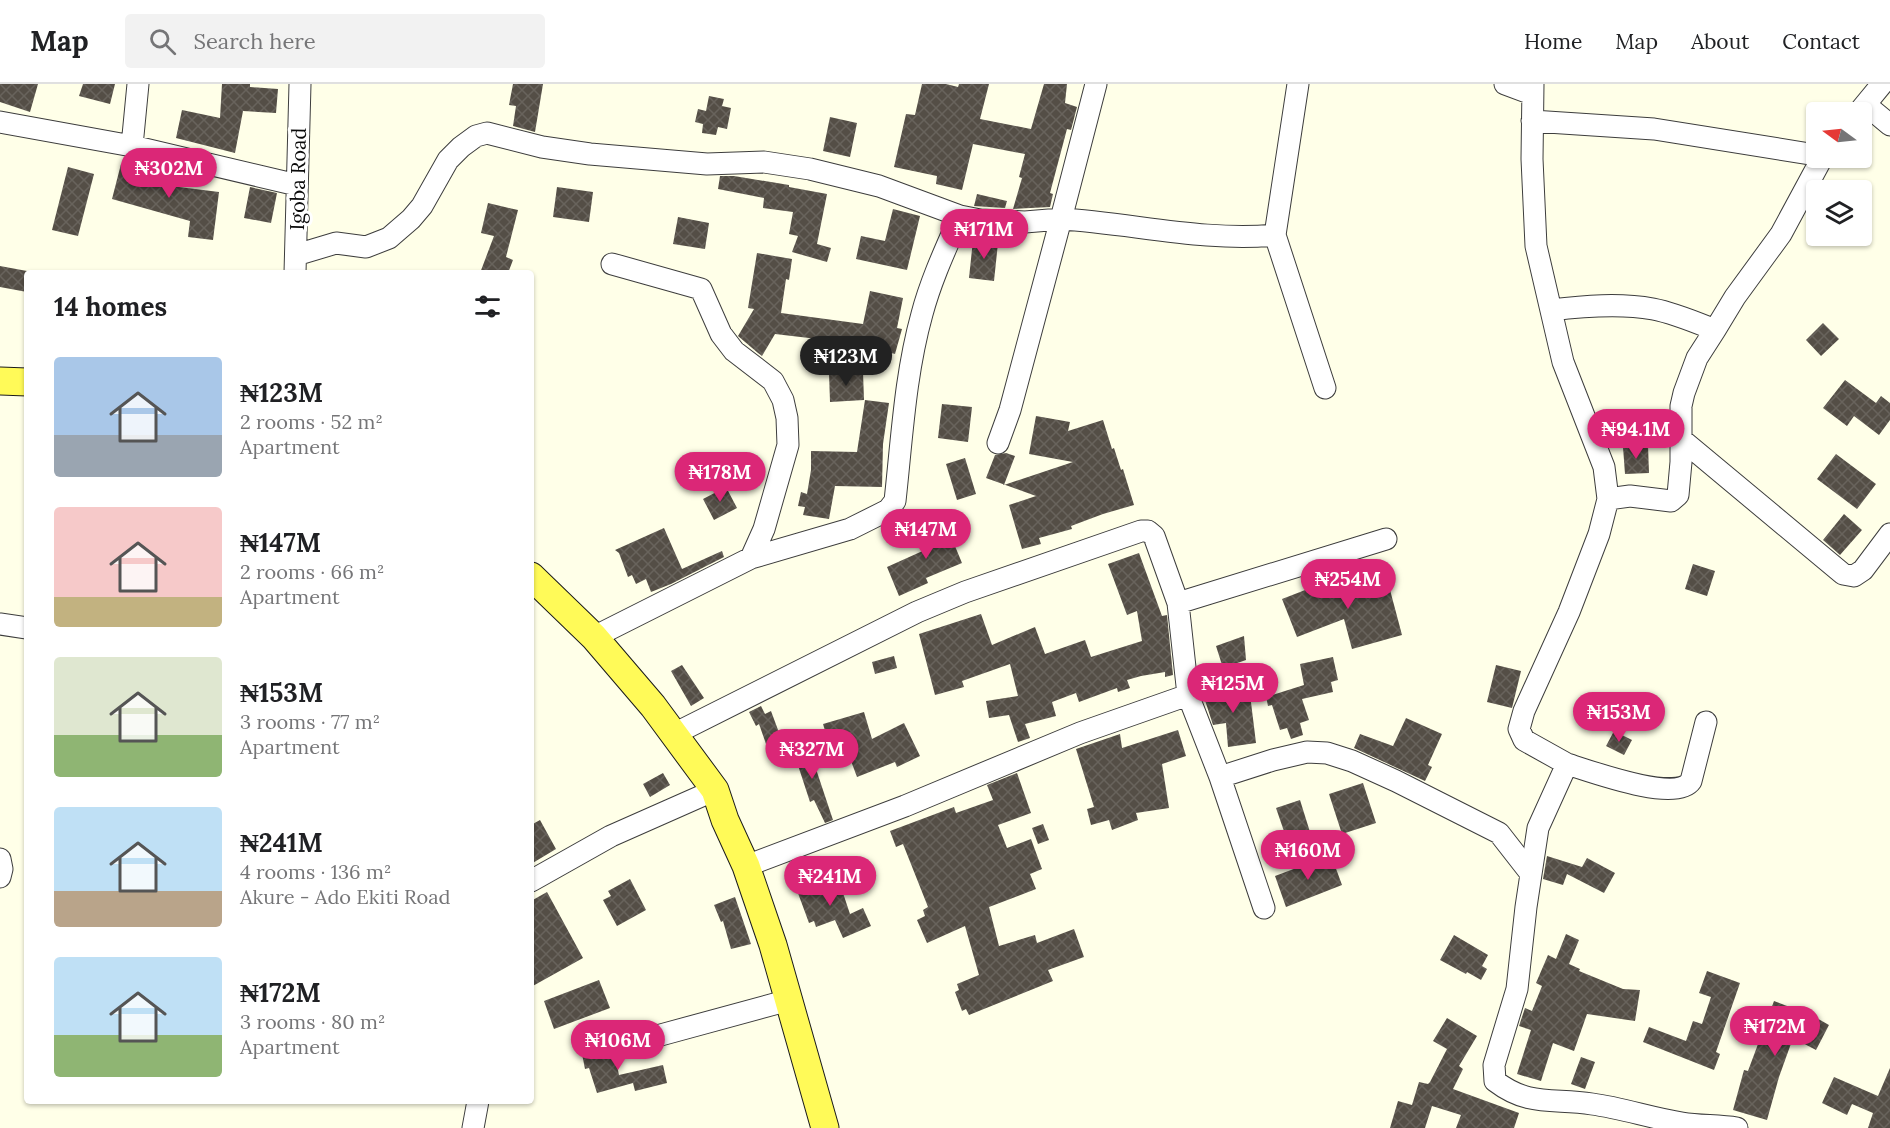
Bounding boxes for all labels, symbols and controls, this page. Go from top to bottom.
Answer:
search box [125,14,545,68]
text: Map [30,23,89,59]
icon: search [146,25,179,58]
text: Search here [194,27,316,55]
text: Home [1524,28,1582,55]
text: Map [1615,28,1658,55]
text: About [1691,28,1749,55]
text: Contact [1782,28,1860,55]
north arrow [1806,102,1872,168]
map controls [1806,102,1872,246]
street label: Igoba Road [284,127,311,231]
pin: ₦302M [127,148,211,199]
text: ₦302M [135,155,203,180]
button: layers [1806,180,1872,246]
pin: ₦171M [942,209,1026,260]
text: ₦171M [954,216,1014,241]
text: 14 homes [54,290,167,323]
icon: filters [471,290,504,323]
pin: ₦123M [804,336,888,387]
text: ₦123M [814,343,878,368]
text: ₦123M [240,376,323,409]
icon: home [102,381,174,453]
text: 2 rooms · 52 m² [240,409,383,434]
pin: ₦94.1M [1587,409,1685,460]
text: ₦94.1M [1601,416,1671,441]
text: Apartment [240,434,340,459]
pin: ₦178M [678,452,762,503]
text: ₦178M [689,459,751,484]
pin: ₦147M [884,509,968,560]
text: ₦147M [895,516,957,541]
text: ₦147M [240,526,321,559]
icon: home [102,531,174,603]
text: 2 rooms · 66 m² [240,559,385,584]
pin: ₦254M [1306,559,1390,610]
text: ₦254M [1315,566,1381,591]
text: Apartment [240,584,340,609]
pin: ₦125M [1191,663,1275,714]
text: ₦125M [1201,670,1265,695]
text: ₦153M [240,676,323,709]
icon: home [102,681,174,753]
pin: ₦153M [1577,692,1661,743]
text: ₦153M [1587,699,1651,724]
text: 3 rooms · 77 m² [240,709,380,734]
pin: ₦327M [770,729,854,780]
text: Apartment [240,734,340,759]
text: ₦327M [779,736,845,761]
text: ₦241M [240,826,323,859]
pin: ₦160M [1266,830,1350,881]
icon: home [102,831,174,903]
text: ₦160M [1275,837,1341,862]
pin: ₦241M [788,856,872,907]
text: 4 rooms · 136 m² [240,859,392,884]
text: ₦241M [798,863,862,888]
text: Akure - Ado Ekiti Road [240,884,450,909]
text: ₦172M [240,976,321,1009]
icon: home [102,981,174,1053]
pin: ₦172M [1733,1006,1817,1057]
text: 3 rooms · 80 m² [240,1009,385,1034]
text: ₦172M [1744,1013,1806,1038]
pin: ₦106M [576,1020,660,1071]
text: ₦106M [585,1027,651,1052]
text: Apartment [240,1034,340,1059]

